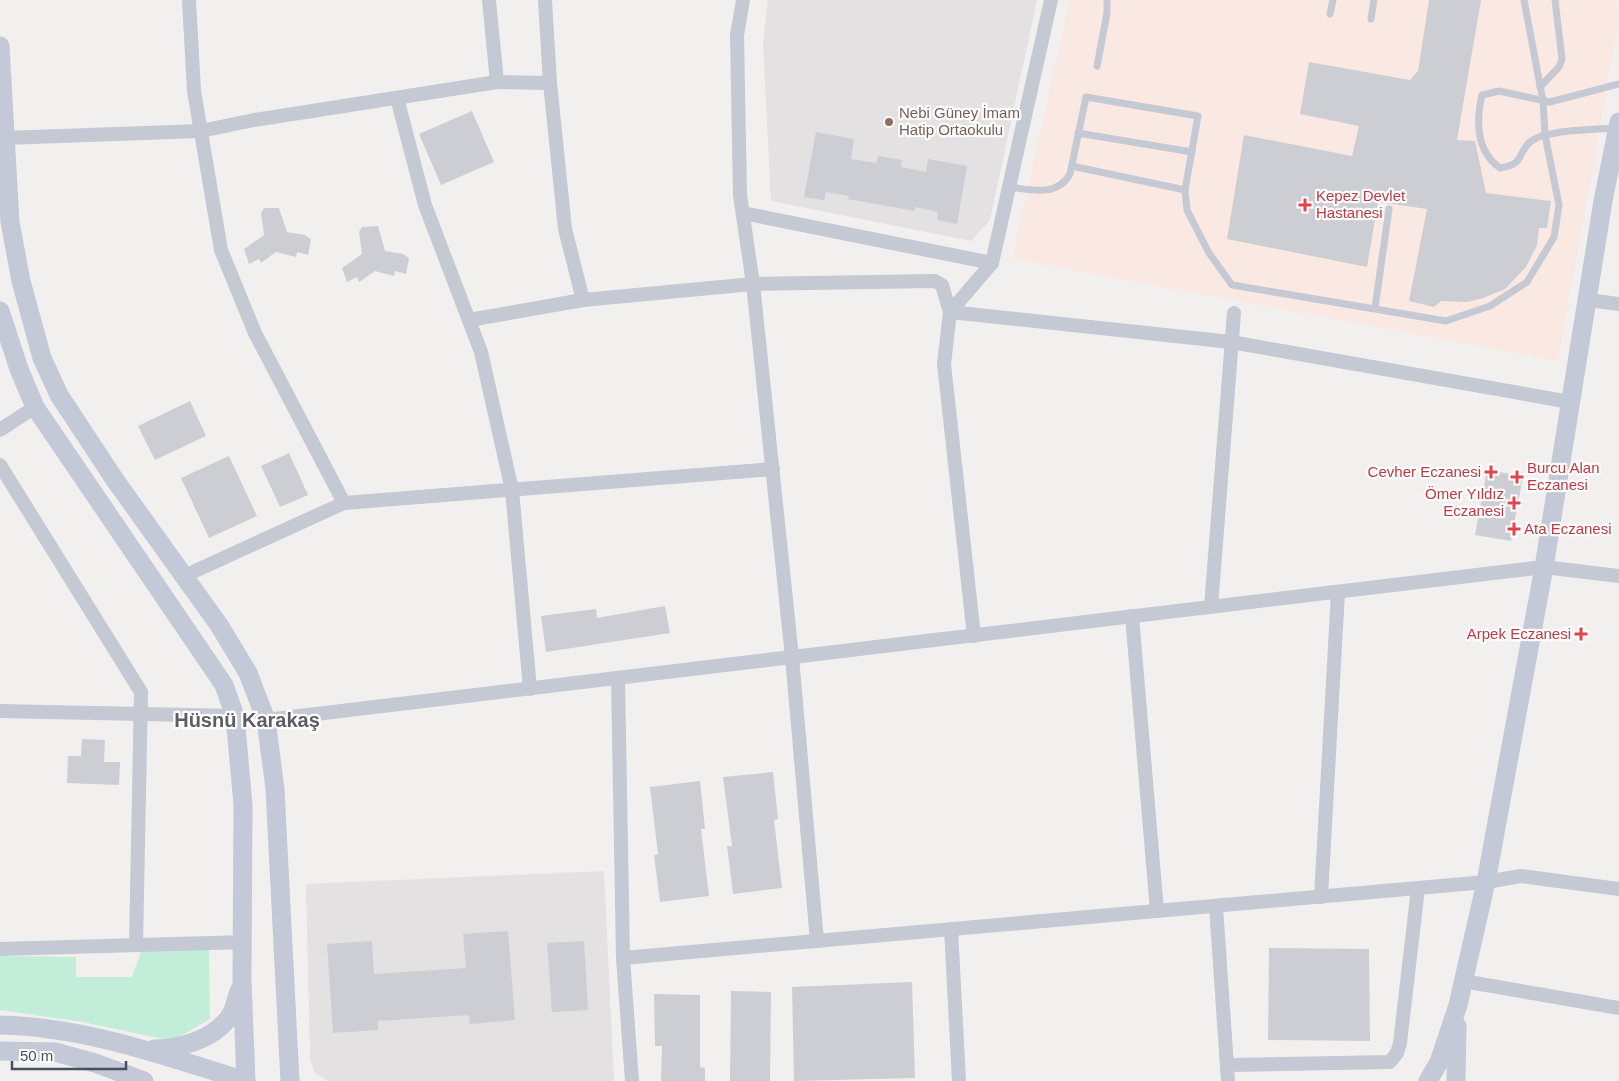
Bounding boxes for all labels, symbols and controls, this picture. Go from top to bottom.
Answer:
place label: Nebi Güney İmam Hatip Ortaokulu [899,104,1020,138]
marker: Nebi Güney İmam Hatip Ortaokulu [883,116,895,128]
place label: Kepez Devlet Hastanesi [1316,187,1406,221]
marker: Kepez Devlet Hastanesi [1298,198,1312,212]
place label: Burcu Alan Eczanesi [1527,459,1600,493]
place label: Cevher Eczanesi [1368,463,1481,480]
marker: Cevher Eczanesi [1485,466,1497,478]
marker: Burcu Alan Eczanesi [1511,471,1523,483]
place label: Ömer Yıldız Eczanesi [1425,485,1504,519]
marker: Ömer Yıldız Eczanesi [1508,497,1520,509]
place label: Ata Eczanesi [1524,520,1612,537]
marker: Ata Eczanesi [1508,523,1520,535]
place label: Arpek Eczanesi [1467,625,1571,642]
marker: Arpek Eczanesi [1575,628,1587,640]
district label: Hüsnü Karakaş [174,709,320,731]
scale bar [12,1038,126,1070]
text: 50 m [20,1047,53,1064]

